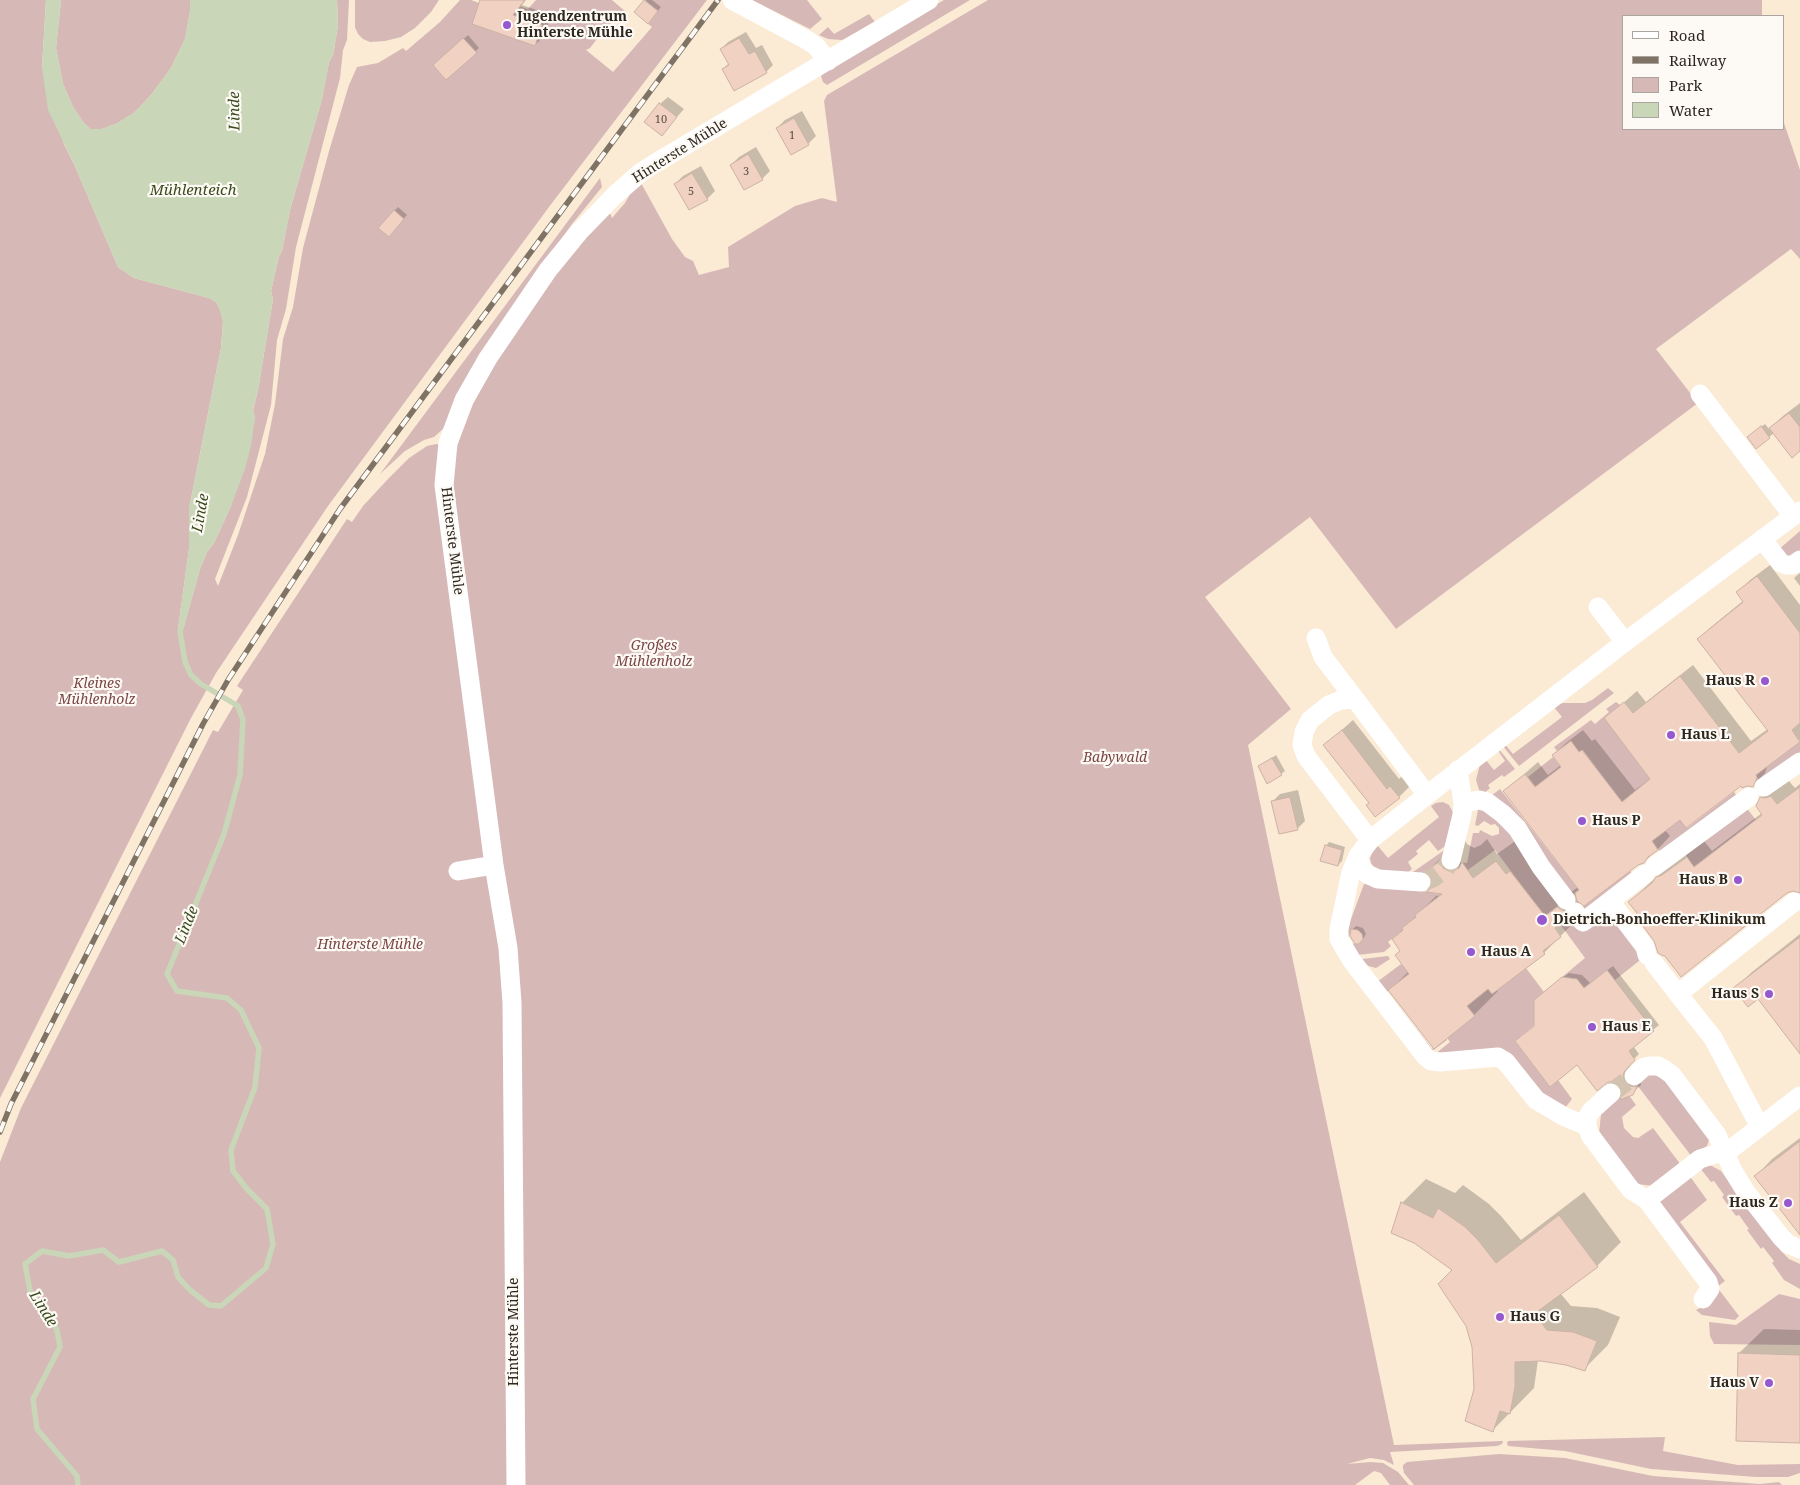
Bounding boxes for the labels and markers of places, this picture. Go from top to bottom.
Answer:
place label: Jugendzentrum Hinterste Mühle [517,9,633,41]
marker: Jugendzentrum Hinterste Mühle [501,19,513,31]
place label: Haus R [1705,673,1755,689]
marker: Haus R [1759,675,1771,687]
place label: Haus L [1681,727,1730,743]
marker: Haus L [1665,729,1677,741]
place label: Haus P [1592,813,1641,829]
marker: Haus P [1576,815,1588,827]
place label: Haus B [1679,872,1728,888]
marker: Haus B [1732,874,1744,886]
place label: Dietrich-Bonhoeffer-Klinikum [1553,912,1766,928]
marker: Dietrich-Bonhoeffer-Klinikum [1535,913,1549,927]
place label: Haus A [1481,944,1531,960]
marker: Haus A [1465,946,1477,958]
place label: Haus S [1711,986,1759,1002]
marker: Haus S [1763,988,1775,1000]
place label: Haus E [1602,1019,1651,1035]
marker: Haus E [1586,1021,1598,1033]
place label: Haus Z [1729,1195,1778,1211]
marker: Haus Z [1782,1197,1794,1209]
place label: Haus G [1510,1309,1560,1325]
marker: Haus G [1494,1311,1506,1323]
place label: Haus V [1710,1375,1759,1391]
marker: Haus V [1763,1377,1775,1389]

